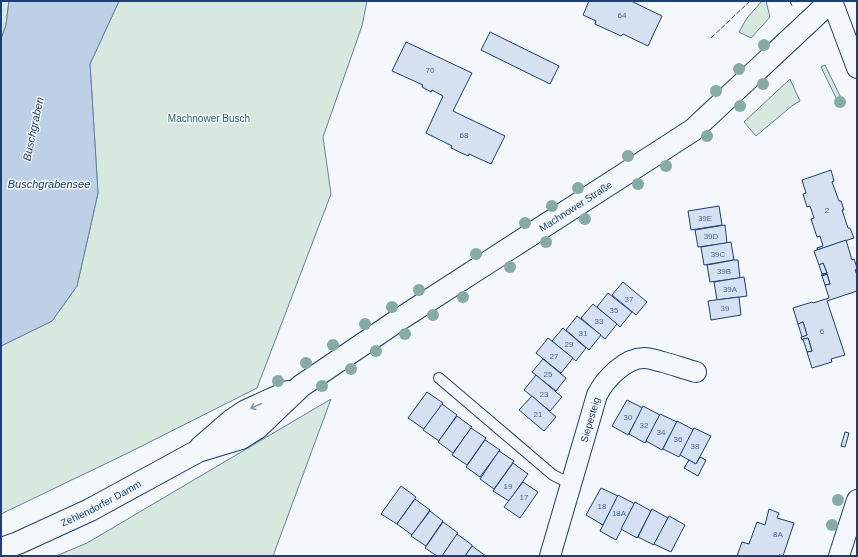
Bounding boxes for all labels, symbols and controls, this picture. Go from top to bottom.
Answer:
house number: 64 [618,11,627,20]
house number: 70 [426,66,435,75]
water label: Buschgraben [20,96,46,162]
park label: Machnower Busch [168,113,250,124]
house number: 68 [460,131,469,140]
water label: Buschgrabensee [8,178,90,190]
street label: Machnower Straße [537,179,614,234]
house number: 2 [825,206,830,215]
house number: 39E [698,214,712,223]
house number: 39D [704,232,719,241]
house number: 39C [711,250,726,259]
house number: 39B [717,267,731,276]
house number: 39A [723,285,738,294]
house number: 37 [625,295,634,304]
house number: 39 [721,304,730,313]
house number: 35 [610,306,619,315]
house number: 33 [595,317,604,326]
house number: 6 [820,327,825,336]
house number: 31 [579,329,588,338]
house number: 29 [565,340,574,349]
house number: 27 [550,352,559,361]
house number: 25 [544,370,553,379]
house number: 23 [540,390,549,399]
street label: Siepesteig [578,396,602,444]
one-way arrow [251,403,263,410]
house number: 21 [534,410,543,419]
house number: 30 [624,413,633,422]
house number: 32 [640,421,649,430]
house number: 34 [657,428,666,437]
house number: 36 [674,435,683,444]
house number: 38 [691,442,700,451]
street label: Zehlendorfer Damm [59,478,143,529]
house number: 19 [504,482,513,491]
house number: 17 [520,493,529,502]
house number: 18 [598,502,607,511]
house number: 18A [612,509,627,518]
house number: 8A [773,530,784,539]

